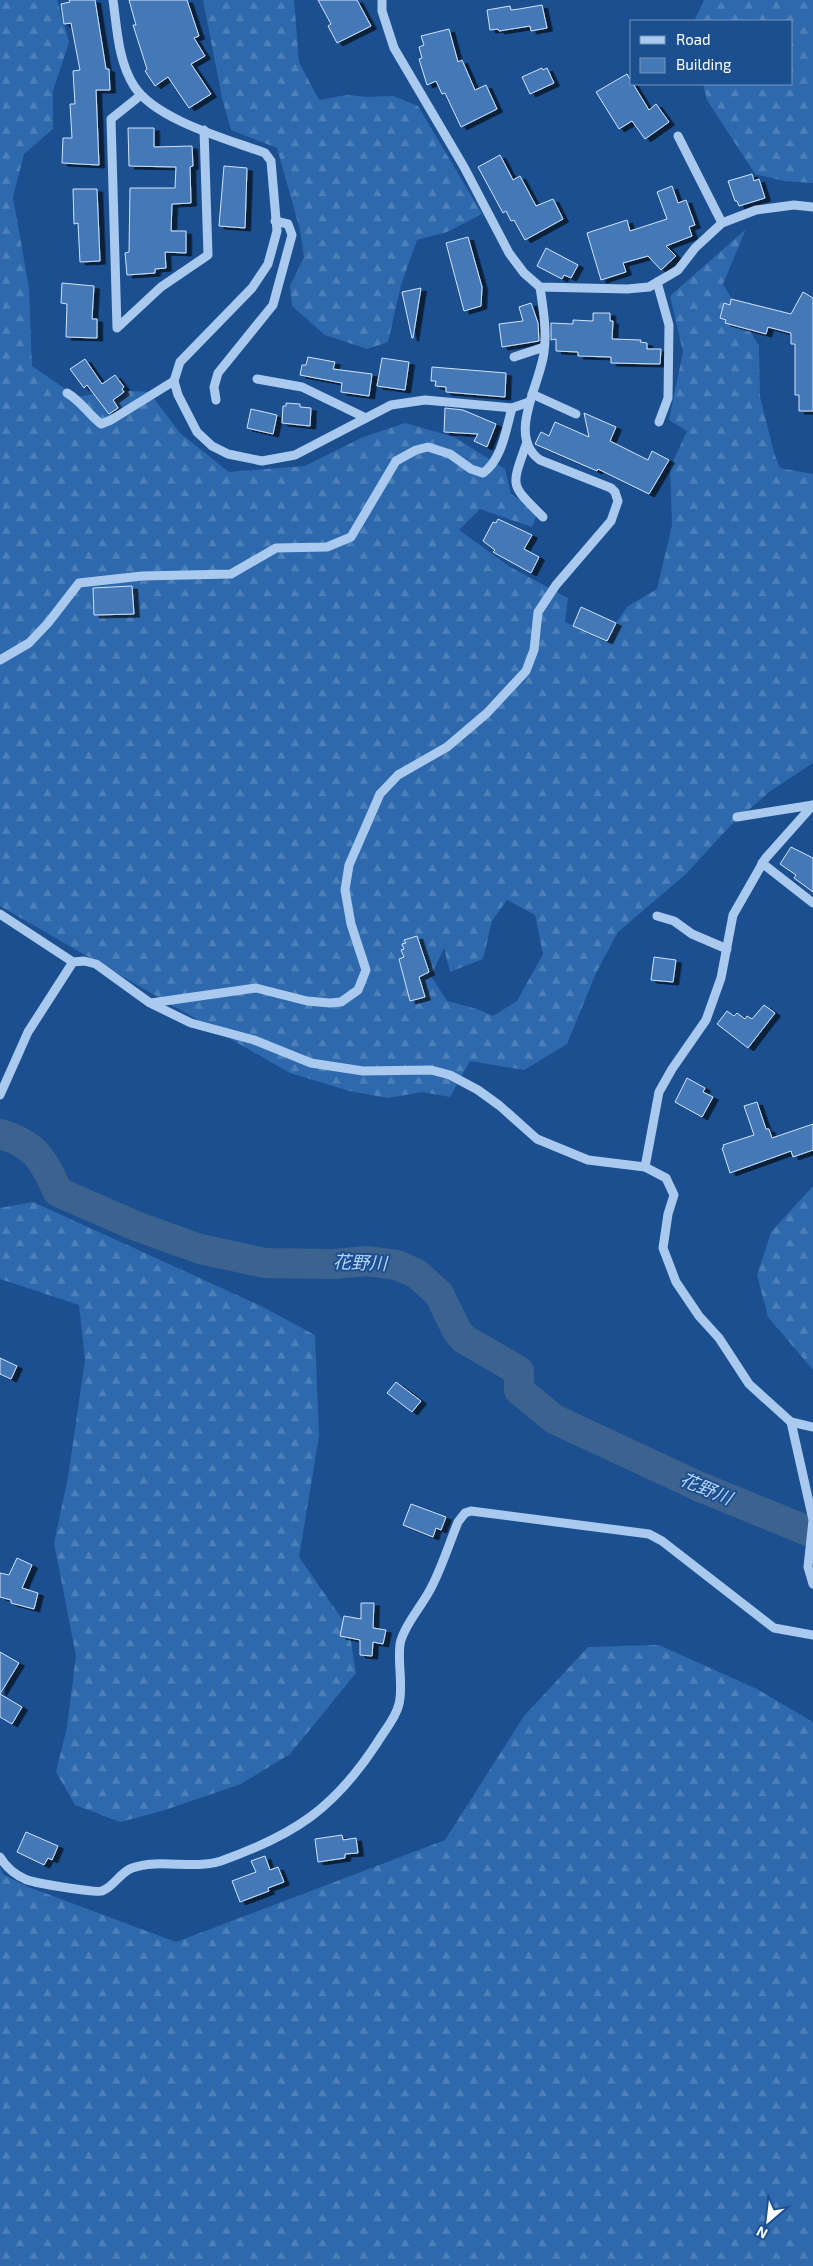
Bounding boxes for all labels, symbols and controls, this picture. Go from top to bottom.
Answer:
legend [630,20,793,85]
text: Road [676,30,711,48]
text: Building [676,55,732,73]
water label: 花野川 [333,1250,389,1274]
water label: 花野川 [677,1467,737,1510]
north arrow [743,2196,793,2246]
text: N [753,2223,770,2243]

